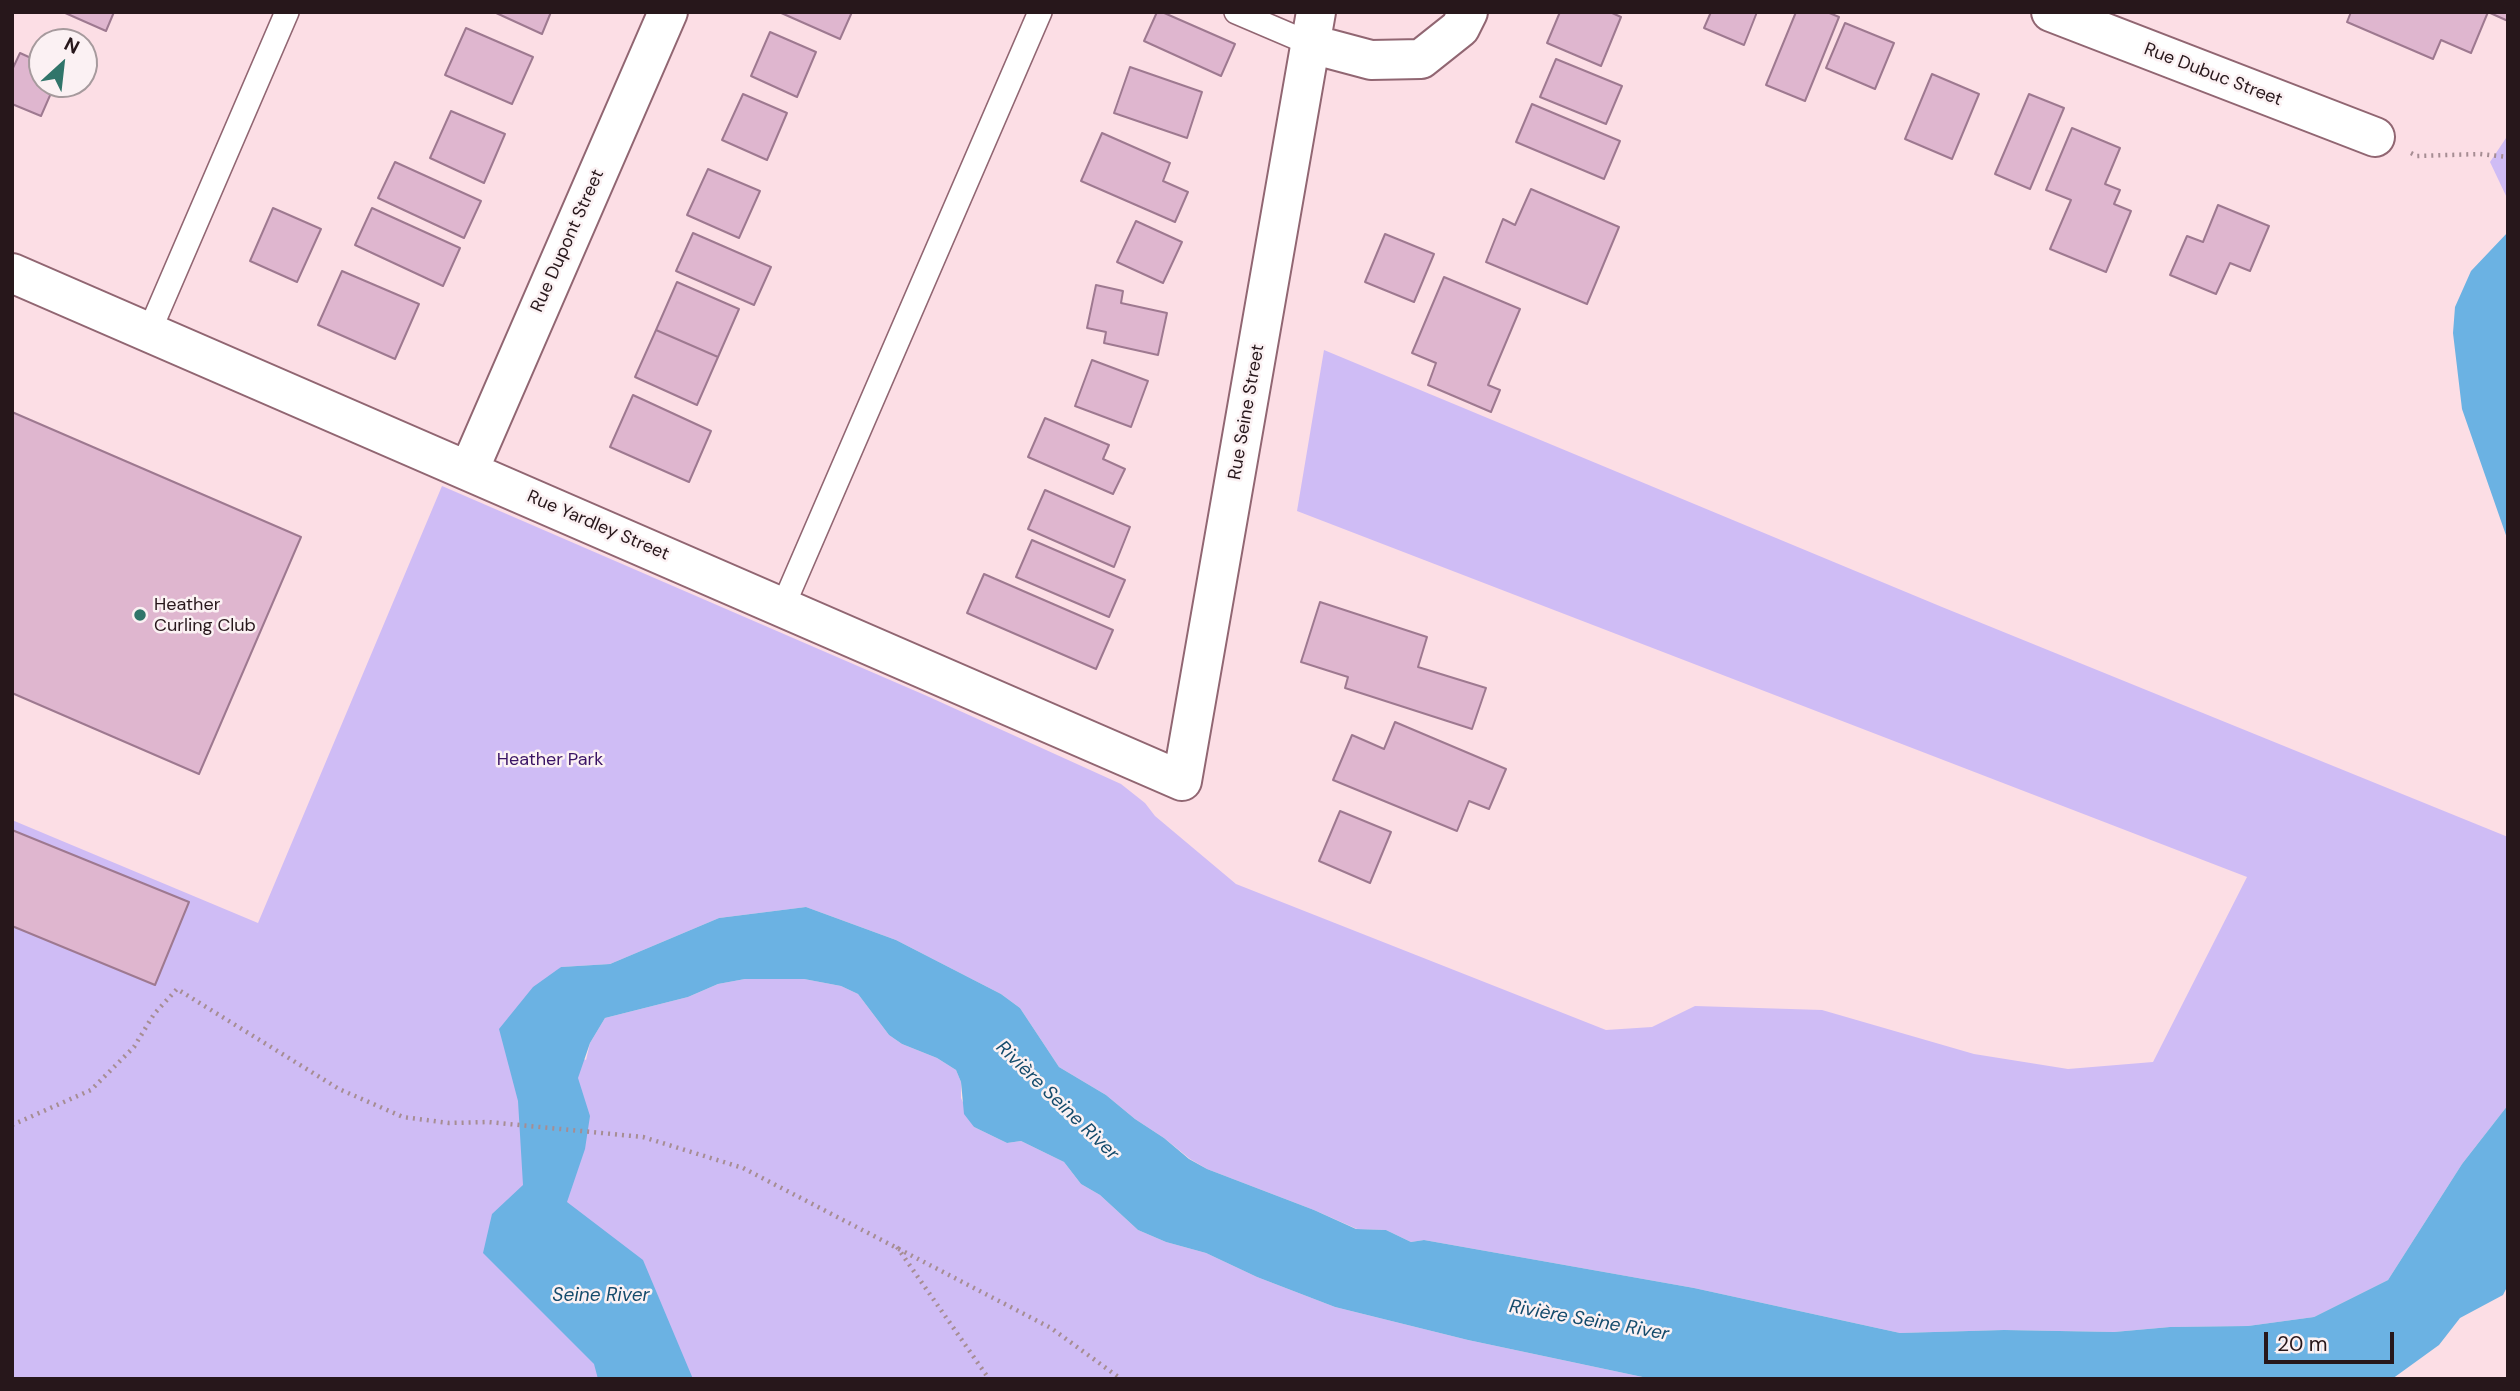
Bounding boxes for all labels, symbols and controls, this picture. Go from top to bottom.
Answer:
north arrow [28,28,98,98]
text: N [60,31,84,60]
street label: Rue Dubuc Street [2141,39,2285,111]
street label: Rue Dupont Street [527,166,609,316]
street label: Rue Seine Street [1224,342,1270,482]
street label: Rue Yardley Street [524,486,672,566]
place label: Heather Curling Club [154,594,256,636]
marker: Heather Curling Club [132,607,148,623]
park label: Heather Park [497,749,603,771]
water label: Rivière Seine River [991,1037,1123,1165]
water label: Seine River [552,1285,650,1307]
water label: Rivière Seine River [1507,1296,1671,1346]
scale bar [2268,1318,2398,1362]
text: 20 m [2277,1330,2328,1358]

